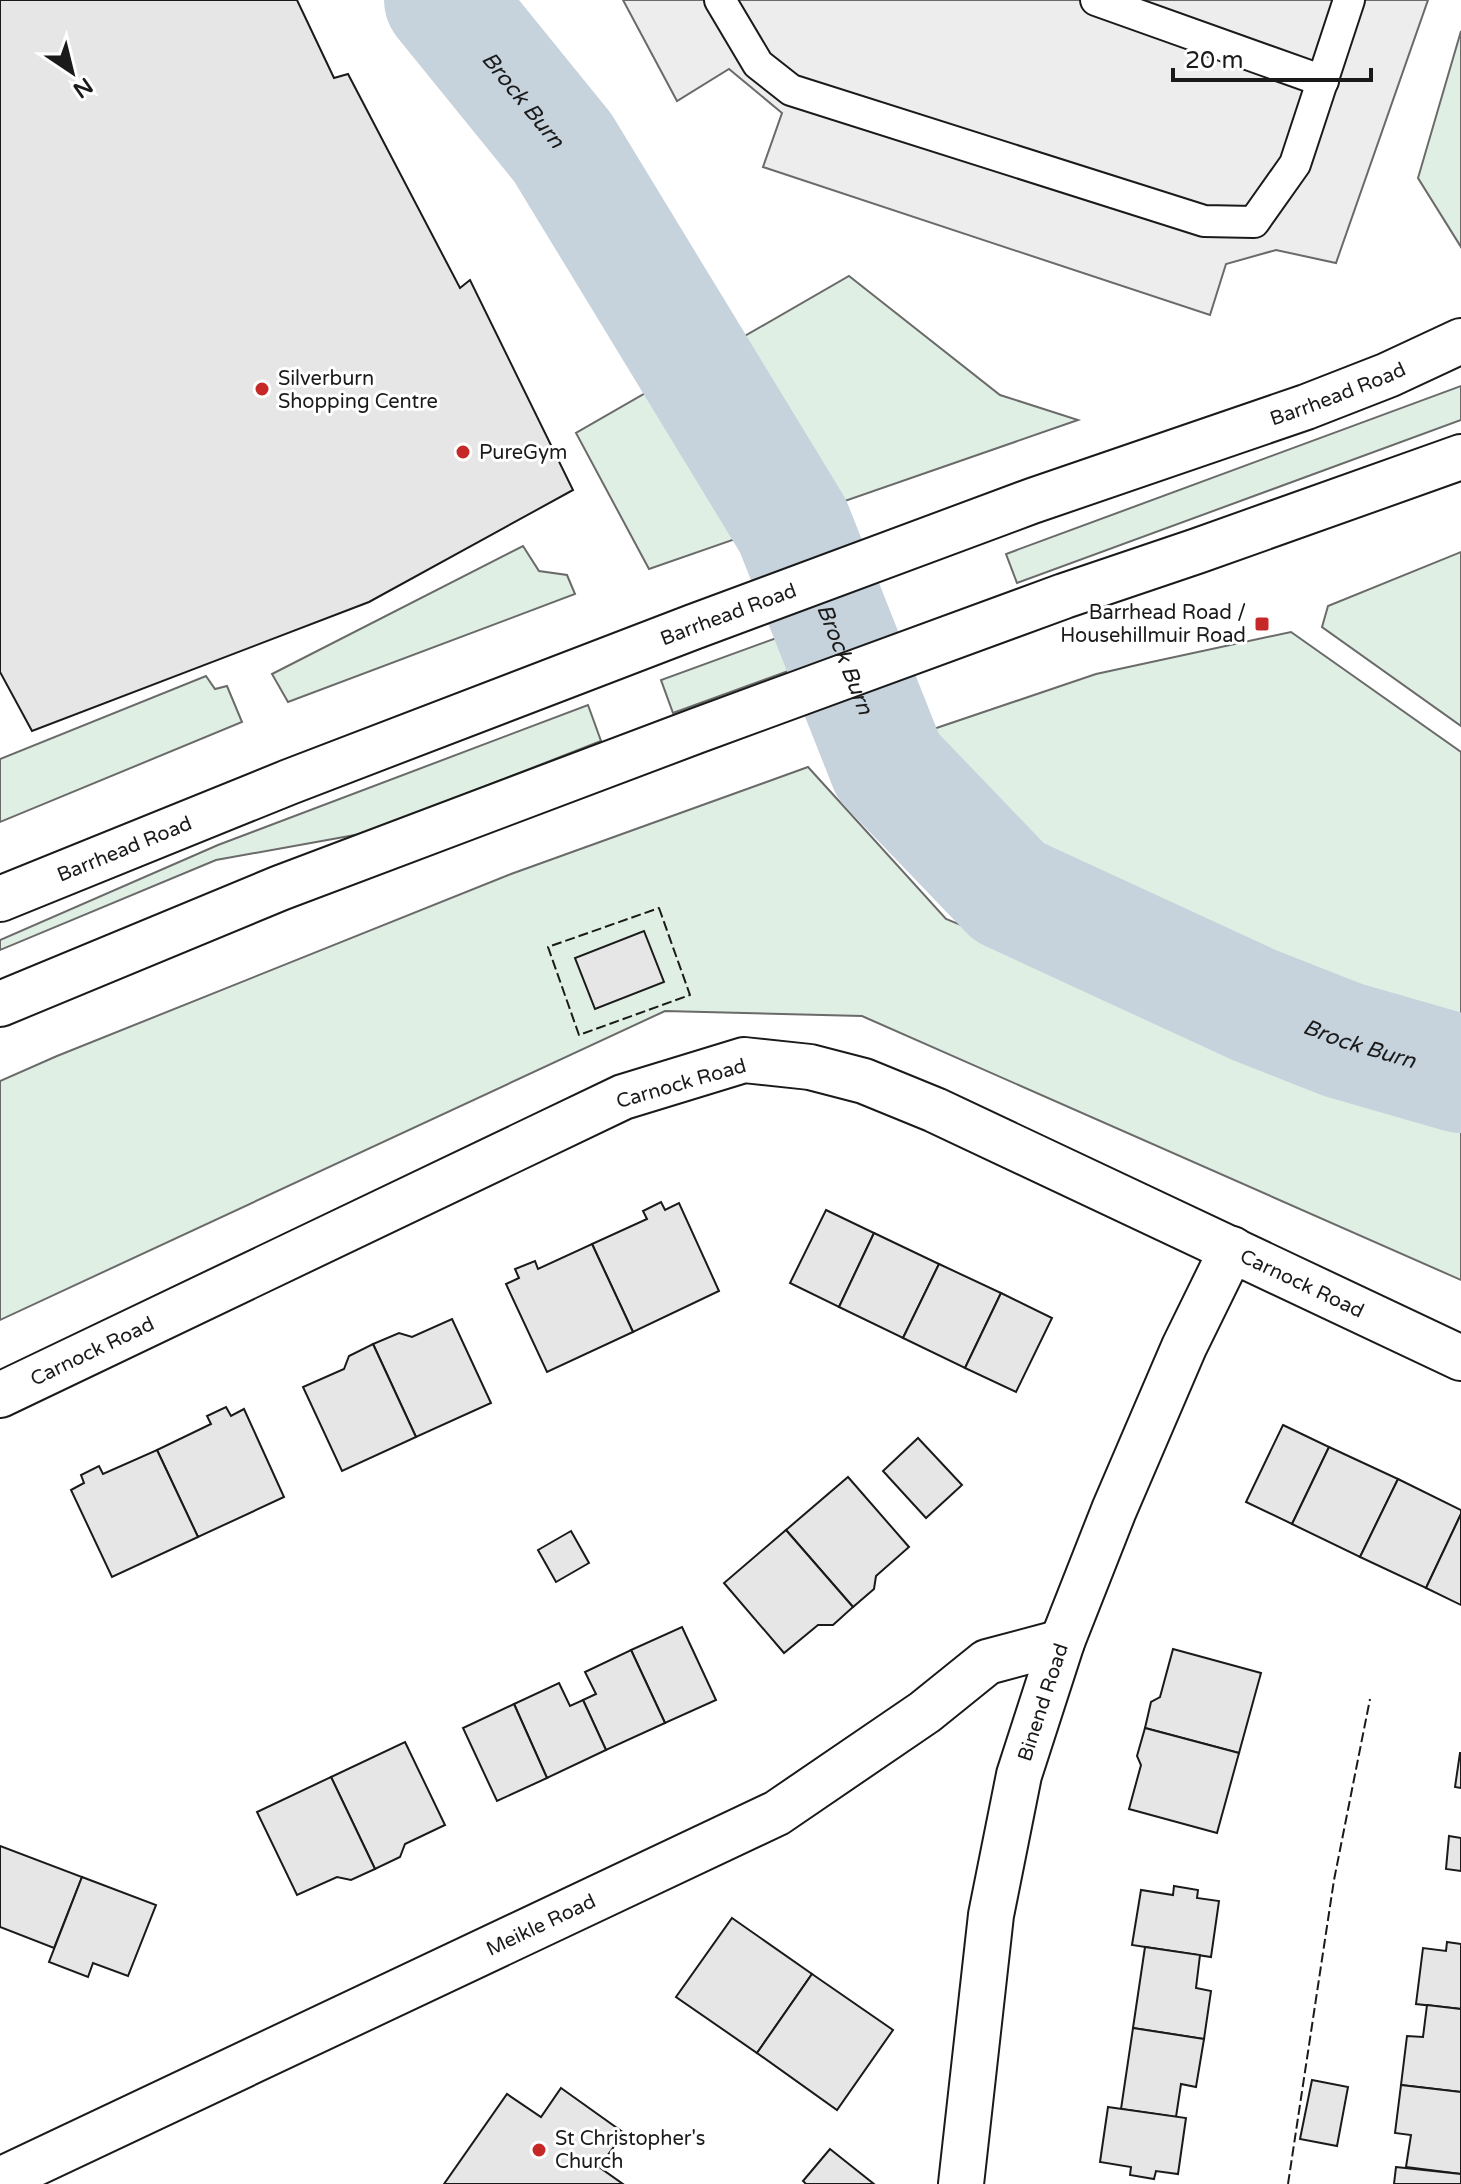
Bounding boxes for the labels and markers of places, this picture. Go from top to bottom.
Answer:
place label: Silverburn Shopping Centre [278,367,438,414]
marker: Silverburn Shopping Centre [253,380,271,398]
place label: PureGym [479,441,567,465]
marker: PureGym [454,443,472,461]
place label: Barrhead Road / Househillmuir Road [1060,601,1246,648]
marker: Barrhead Road / Househillmuir Road [1253,615,1271,633]
place label: St Christopher's Church [555,2127,705,2174]
marker: St Christopher's Church [530,2141,548,2159]

